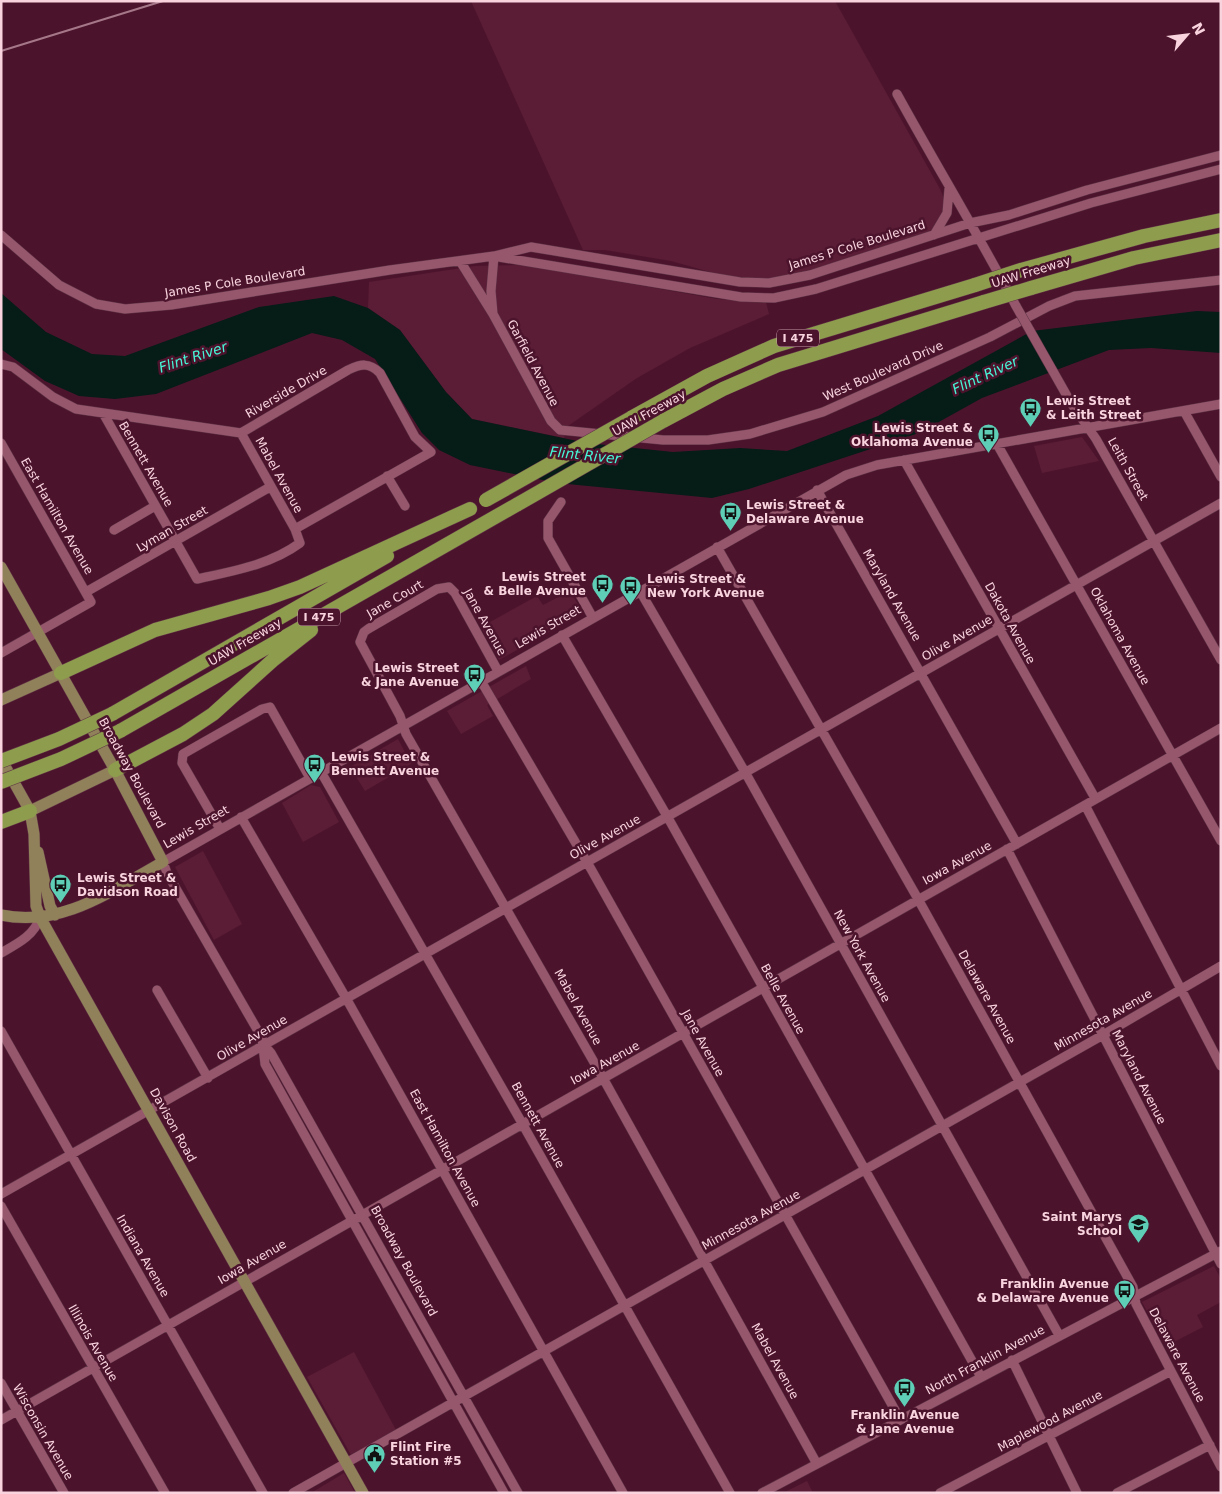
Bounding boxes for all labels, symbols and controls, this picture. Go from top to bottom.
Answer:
north arrow [1162,10,1212,60]
text: N [1189,20,1208,38]
street label: James P Cole Boulevard [786,218,927,273]
street label: UAW Freeway [990,253,1072,291]
street label: James P Cole Boulevard [163,264,306,300]
street label: Garfield Avenue [504,317,562,409]
road number: I 475 [777,329,819,346]
water label: Flint River [157,338,230,376]
street label: West Boulevard Drive [821,338,945,404]
water label: Flint River [949,352,1022,397]
street label: Riverside Drive [243,363,329,421]
street label: UAW Freeway [610,387,688,439]
place label: Lewis Street & Leith Street [1046,394,1142,422]
bus stop icon: Lewis Street & Leith Street [1018,396,1042,427]
street label: Bennett Avenue [116,419,176,509]
place label: Lewis Street & Oklahoma Avenue [851,421,973,449]
bus stop icon: Lewis Street & Oklahoma Avenue [977,423,1001,454]
street label: Mabel Avenue [252,435,306,515]
street label: Leith Street [1105,435,1151,503]
water label: Flint River [549,443,622,467]
street label: East Hamilton Avenue [18,455,96,577]
place label: Lewis Street & Delaware Avenue [746,498,864,526]
bus stop icon: Lewis Street & Delaware Avenue [718,500,742,531]
street label: Lyman Street [134,503,210,555]
street label: Maryland Avenue [860,546,924,644]
place label: Lewis Street & Belle Avenue [483,570,586,598]
bus stop icon: Lewis Street & Belle Avenue [590,572,614,603]
place label: Lewis Street & New York Avenue [647,572,764,600]
bus stop icon: Lewis Street & New York Avenue [619,574,643,605]
street label: Jane Court [363,577,426,621]
street label: Dakota Avenue [982,580,1038,666]
street label: Jane Avenue [460,585,509,658]
street label: Oklahoma Avenue [1087,585,1153,687]
street label: Lewis Street [513,602,584,651]
road number: I 475 [298,608,340,626]
street label: Olive Avenue [919,612,995,664]
street label: UAW Freeway [206,616,284,668]
place label: Lewis Street & Jane Avenue [361,661,459,689]
bus stop icon: Lewis Street & Jane Avenue [463,663,487,694]
street label: Broadway Boulevard [96,715,168,831]
place label: Lewis Street & Bennett Avenue [331,750,439,778]
bus stop icon: Lewis Street & Bennett Avenue [303,752,327,783]
street label: Lewis Street [161,802,232,851]
street label: Olive Avenue [567,812,643,862]
street label: Iowa Avenue [920,838,994,888]
place label: Lewis Street & Davidson Road [77,871,178,899]
bus stop icon: Lewis Street & Davidson Road [49,873,73,904]
street label: New York Avenue [831,907,893,1005]
street label: Delaware Avenue [955,948,1019,1046]
street label: Belle Avenue [758,961,808,1037]
street label: Mabel Avenue [551,967,605,1047]
street label: Minnesota Avenue [1052,986,1154,1054]
street label: Jane Avenue [678,1006,727,1079]
street label: Olive Avenue [214,1012,290,1064]
street label: Maryland Avenue [1109,1027,1169,1127]
street label: Iowa Avenue [568,1038,642,1088]
street label: Bennett Avenue [509,1080,567,1170]
street label: Davison Road [147,1086,199,1164]
street label: East Hamilton Avenue [407,1087,483,1209]
street label: Minnesota Avenue [699,1187,803,1253]
street label: Broadway Boulevard [368,1203,440,1319]
place label: Saint Marys School [1042,1210,1122,1238]
street label: Indiana Avenue [114,1212,172,1300]
school or university icon: Saint Marys School [1126,1212,1150,1243]
street label: Iowa Avenue [215,1237,289,1287]
place label: Franklin Avenue & Delaware Avenue [977,1277,1109,1305]
bus stop icon: Franklin Avenue & Delaware Avenue [1113,1279,1137,1310]
street label: Illinois Avenue [65,1302,121,1384]
street label: Delaware Avenue [1146,1305,1208,1405]
street label: Mabel Avenue [748,1321,802,1401]
street label: North Franklin Avenue [923,1323,1047,1397]
bus stop icon: Franklin Avenue & Jane Avenue [893,1376,917,1407]
street label: Wisconsin Avenue [10,1382,76,1482]
street label: Maplewood Avenue [995,1387,1105,1455]
place label: Franklin Avenue & Jane Avenue [851,1408,959,1436]
place label: Flint Fire Station #5 [390,1440,462,1468]
public building icon: Flint Fire Station #5 [362,1442,386,1473]

